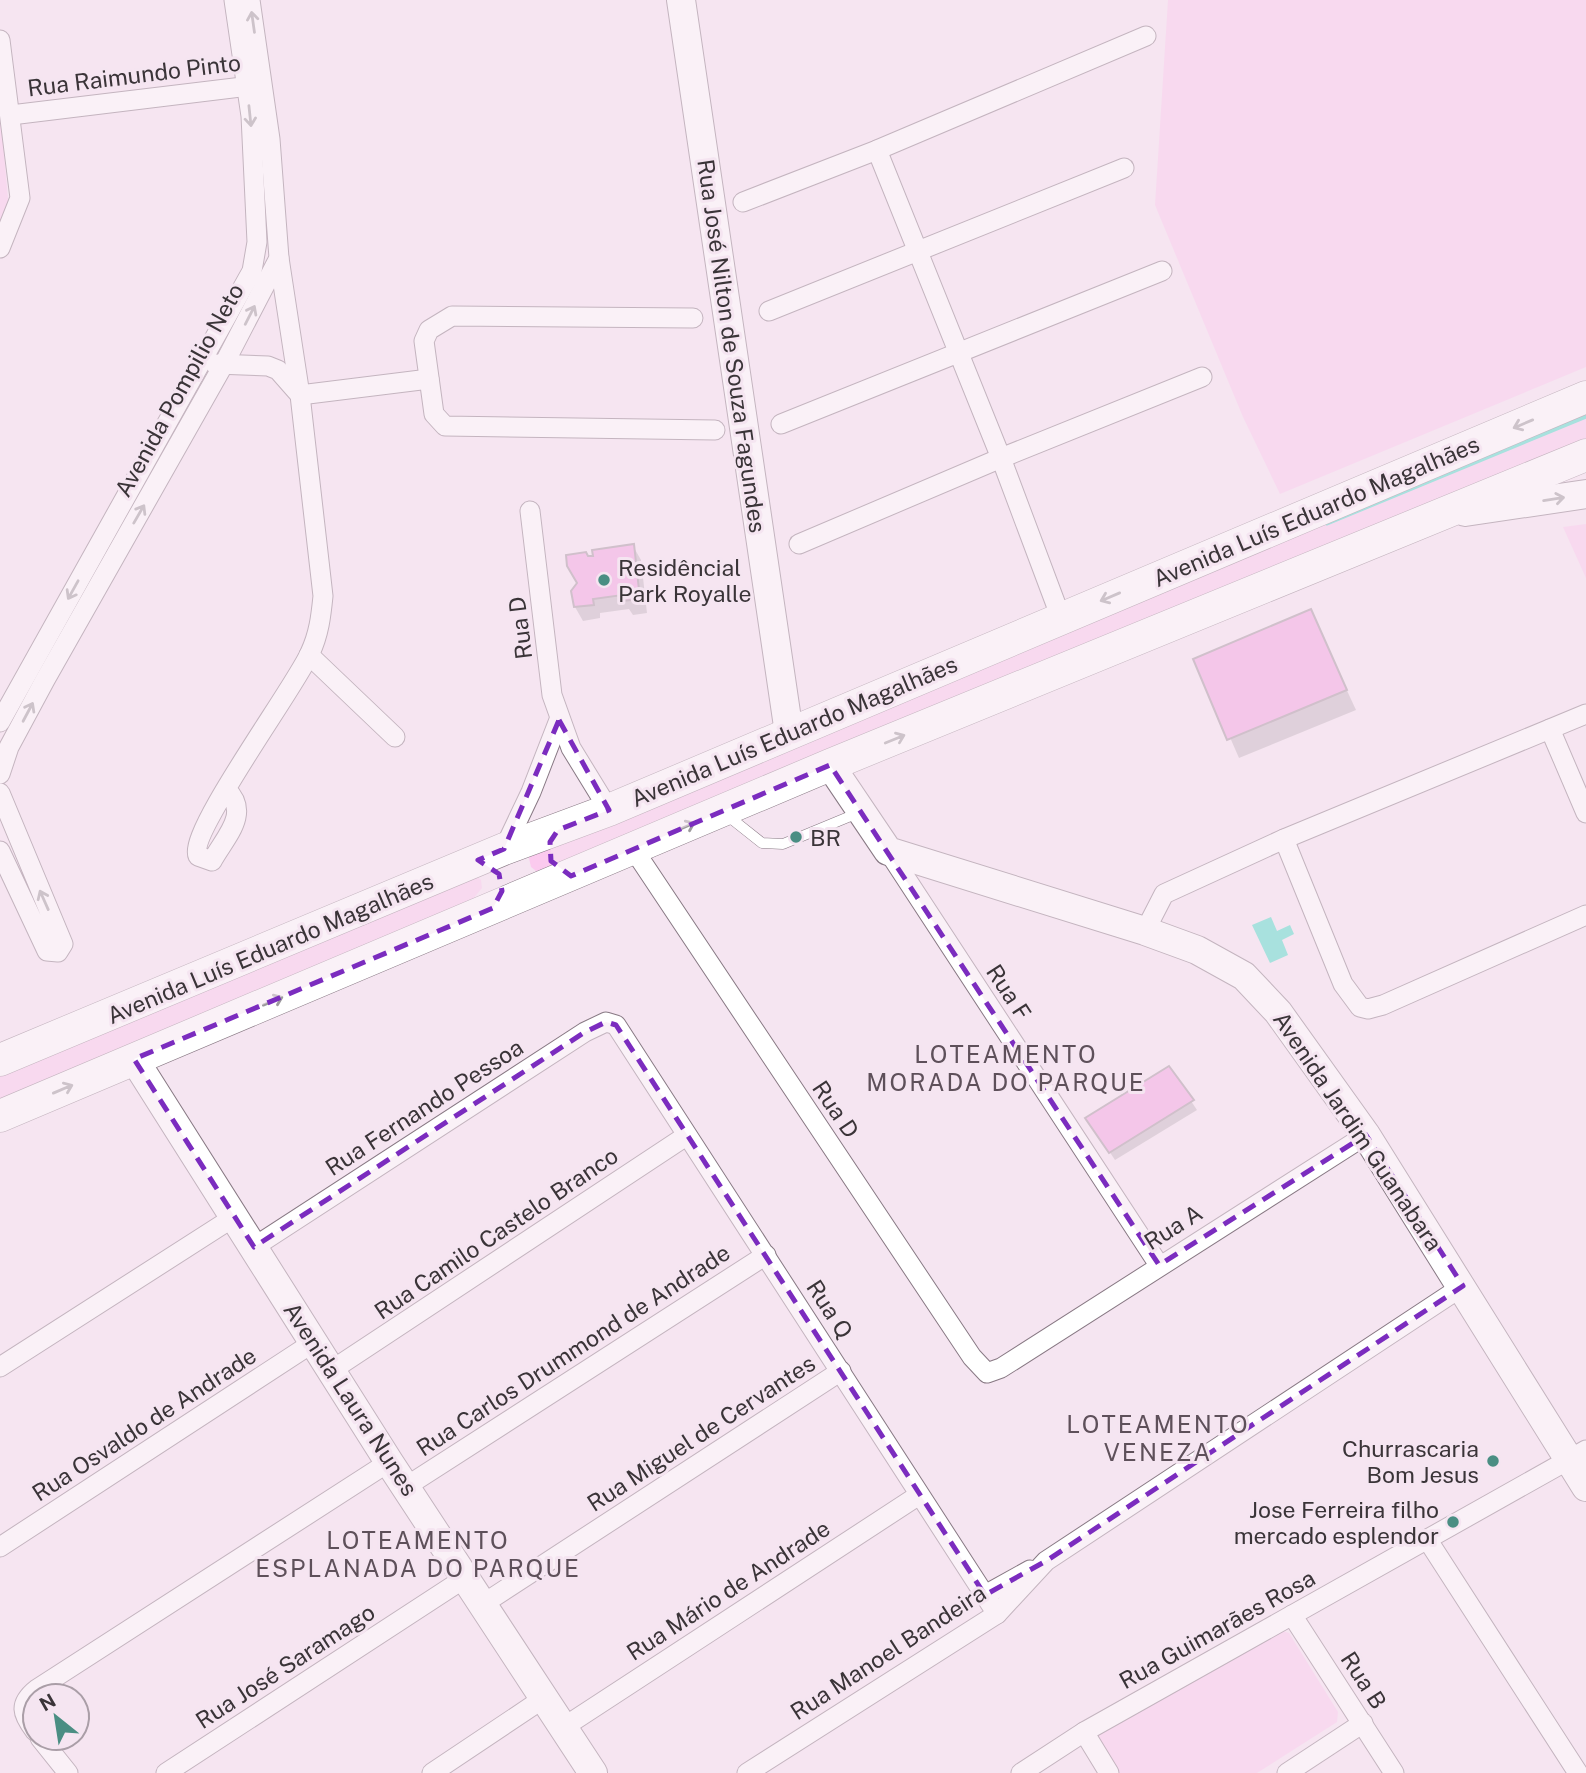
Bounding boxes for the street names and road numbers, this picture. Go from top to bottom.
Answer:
street label: Rua Raimundo Pinto [26,49,242,101]
street label: Rua José Nilton de Souza Fagundes [692,157,772,535]
street label: Avenida Pompilio Neto [109,279,249,501]
street label: Avenida Luís Eduardo Magalhães [1149,430,1483,592]
street label: Rua D [503,595,537,661]
street label: Avenida Luís Eduardo Magalhães [627,650,961,812]
street label: Avenida Luís Eduardo Magalhães [103,867,437,1029]
street label: Rua F [981,959,1037,1025]
street label: Avenida Jardim Guanabara [1268,1006,1448,1256]
street label: Rua Fernando Pessoa [320,1033,528,1181]
street label: Rua D [807,1075,865,1143]
street label: Rua Camilo Castelo Branco [369,1141,623,1325]
street label: Rua A [1139,1199,1207,1255]
street label: Rua Carlos Drummond de Andrade [411,1238,735,1462]
street label: Rua Q [801,1275,859,1343]
street label: Avenida Laura Nunes [278,1297,424,1501]
street label: Rua Osvaldo de Andrade [27,1341,261,1507]
street label: Rua Miguel de Cervantes [582,1349,820,1517]
street label: Rua Mário de Andrade [621,1514,835,1666]
street label: Rua Guimarães Rosa [1114,1564,1320,1694]
street label: Rua Manoel Bandeira [785,1579,991,1725]
street label: Rua José Saramago [190,1598,380,1734]
street label: Rua B [1336,1646,1392,1714]

